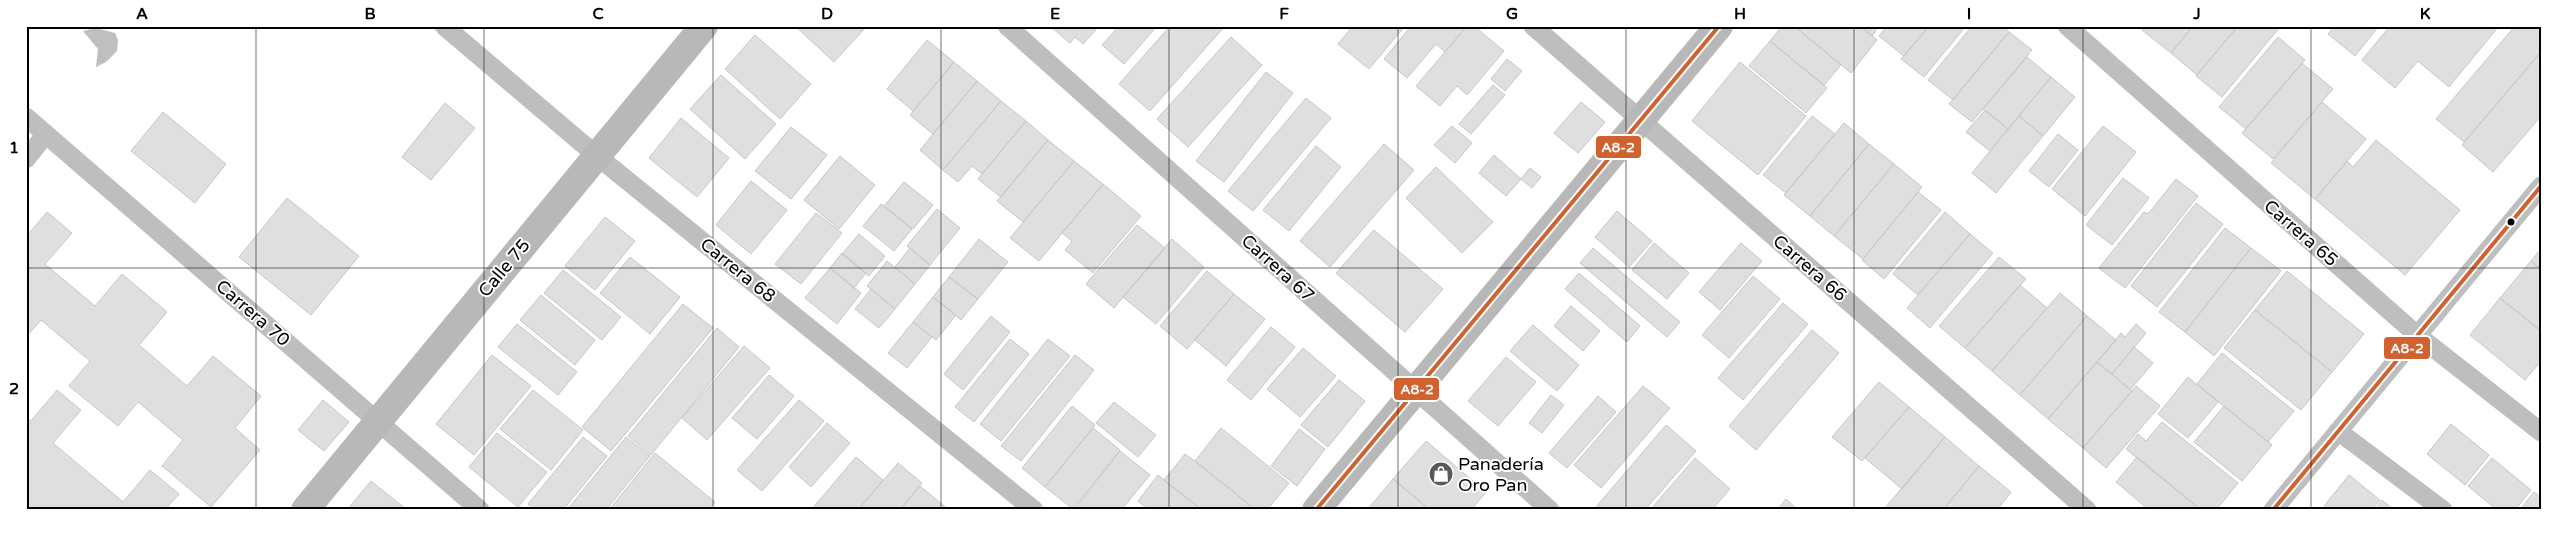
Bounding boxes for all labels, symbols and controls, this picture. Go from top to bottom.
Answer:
text: A [136,4,148,24]
text: B [364,4,376,24]
text: C [592,4,604,24]
text: D [821,4,833,24]
text: E [1050,4,1060,24]
text: F [1279,4,1289,24]
text: G [1506,4,1518,24]
text: H [1734,4,1746,24]
text: I [1967,4,1971,24]
text: J [2192,4,2201,24]
text: K [2420,4,2431,24]
line badge: A8-2 [1595,135,1642,159]
text: 1 [9,138,19,158]
text: A8-2 [1601,139,1635,156]
street label: Carrera 65 [2260,195,2342,271]
unlabelled marker [2506,217,2516,227]
street label: Carrera 67 [1237,230,1319,306]
street label: Carrera 66 [1769,230,1851,306]
street label: Carrera 68 [696,233,780,307]
street label: Calle 75 [473,234,535,302]
street label: Carrera 70 [212,275,294,351]
line badge: A8-2 [2383,336,2431,360]
text: A8-2 [2390,340,2424,357]
line badge: A8-2 [1393,377,1440,401]
text: 2 [9,379,19,399]
text: A8-2 [1400,381,1434,398]
place label: Panadería Oro Pan [1458,453,1544,496]
shop icon: Panadería Oro Pan [1428,461,1454,487]

